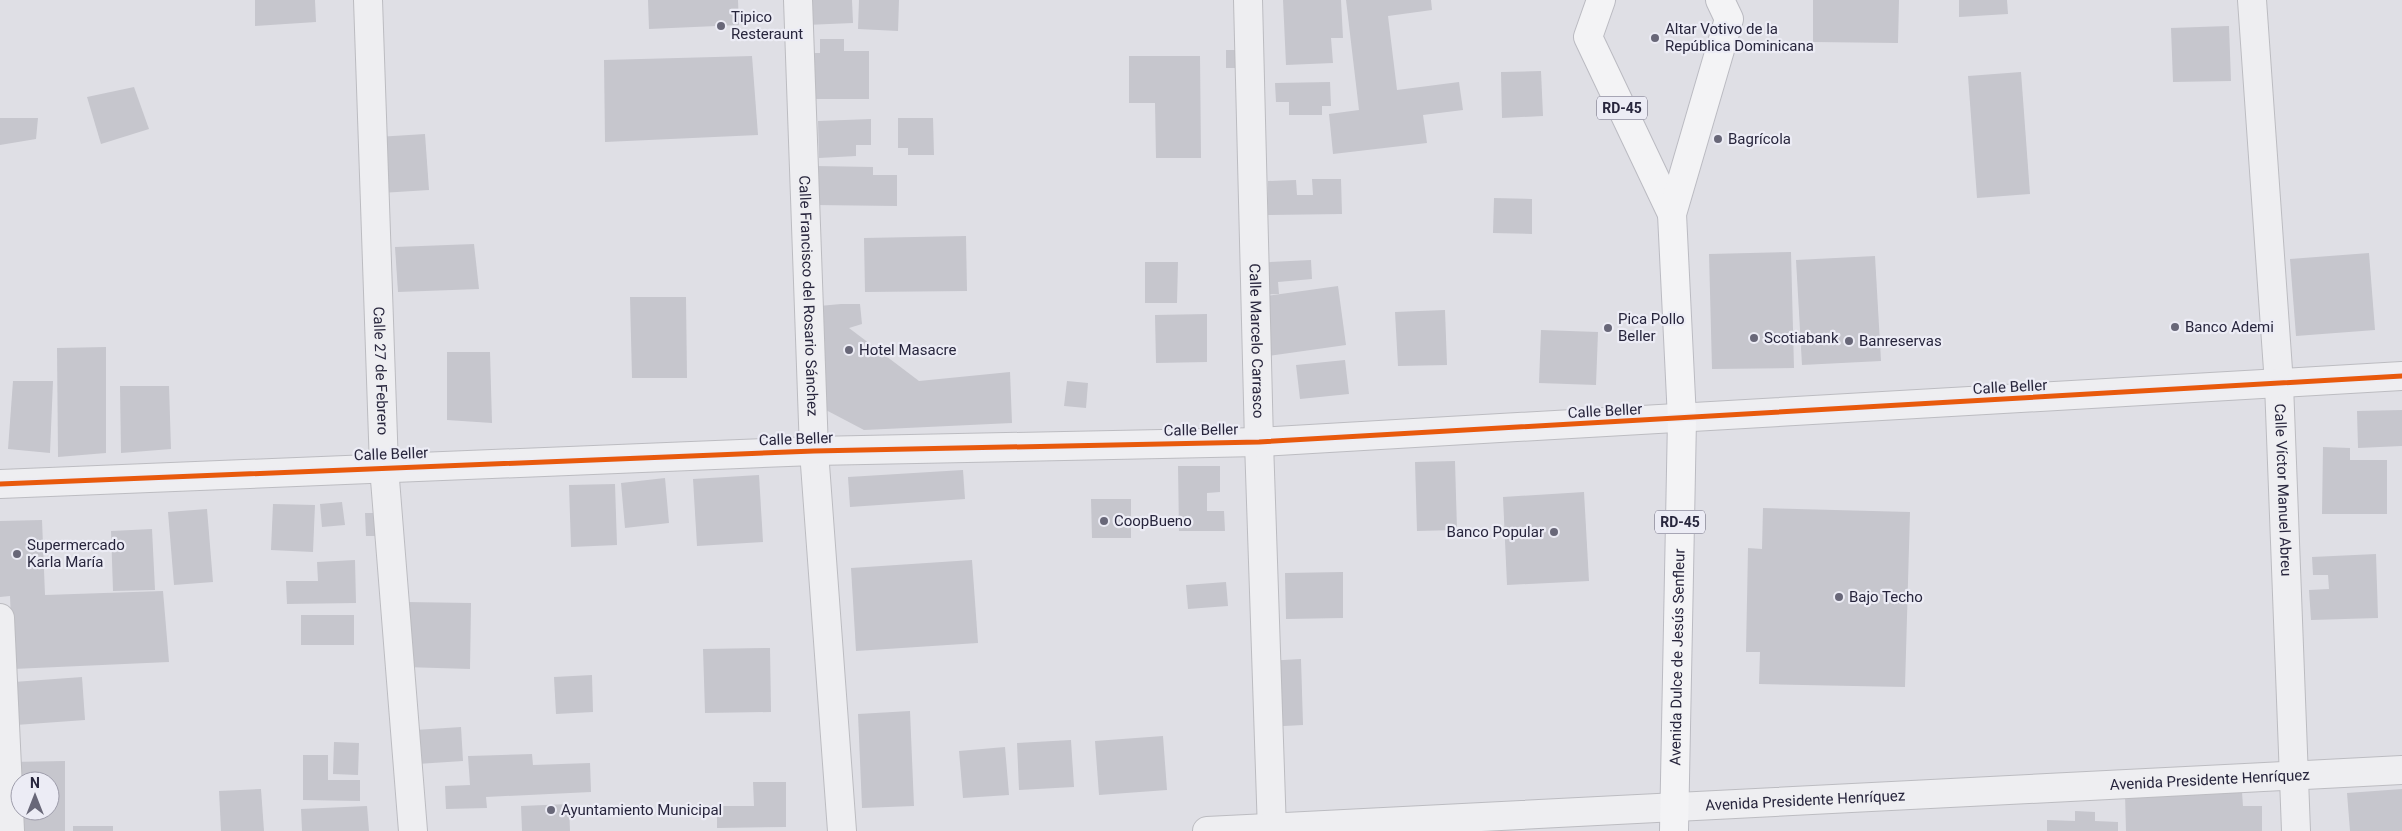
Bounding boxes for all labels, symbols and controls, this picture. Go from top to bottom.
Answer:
place label: Tipico Resteraunt [731,8,803,43]
marker: Tipico Resteraunt [715,20,727,32]
place label: Altar Votivo de la República Dominicana [1665,20,1814,55]
marker: Altar Votivo de la República Dominicana [1649,32,1661,44]
road number: RD-45 [1597,96,1647,120]
place label: Bagrícola [1728,130,1791,148]
marker: Bagrícola [1712,133,1724,145]
street label: Calle Francisco del Rosario Sánchez [795,175,822,417]
street label: Calle Marcelo Carrasco [1246,263,1267,419]
street label: Calle 27 de Febrero [370,306,392,435]
place label: Pica Pollo Beller [1618,310,1685,345]
place label: Banco Ademi [2185,318,2274,336]
marker: Banco Ademi [2169,321,2181,333]
marker: Pica Pollo Beller [1602,322,1614,334]
place label: Scotiabank [1764,329,1839,347]
marker: Scotiabank [1748,332,1760,344]
place label: Banreservas [1859,332,1942,350]
marker: Banreservas [1843,335,1855,347]
place label: Hotel Masacre [859,341,956,359]
marker: Hotel Masacre [843,344,855,356]
street label: Calle Beller [1972,376,2048,398]
street label: Calle Beller [1567,400,1643,422]
street label: Calle Víctor Manuel Abreu [2271,403,2295,577]
street label: Calle Beller [1164,420,1238,440]
street label: Calle Beller [758,429,834,449]
street label: Calle Beller [353,444,429,464]
road number: RD-45 [1655,511,1705,534]
place label: CoopBueno [1114,512,1192,530]
marker: CoopBueno [1098,515,1110,527]
place label: Banco Popular [1447,523,1544,541]
marker: Banco Popular [1548,526,1560,538]
place label: Supermercado Karla María [27,536,125,571]
marker: Supermercado Karla María [11,548,23,560]
street label: Avenida Dulce de Jesús Senfleur [1666,548,1688,766]
place label: Bajo Techo [1849,588,1923,606]
marker: Bajo Techo [1833,591,1845,603]
street label: Avenida Presidente Henríquez [2109,766,2310,794]
north arrow [10,771,60,821]
text: N [30,775,40,791]
street label: Avenida Presidente Henríquez [1705,786,1906,815]
place label: Ayuntamiento Municipal [561,801,722,819]
marker: Ayuntamiento Municipal [545,804,557,816]

